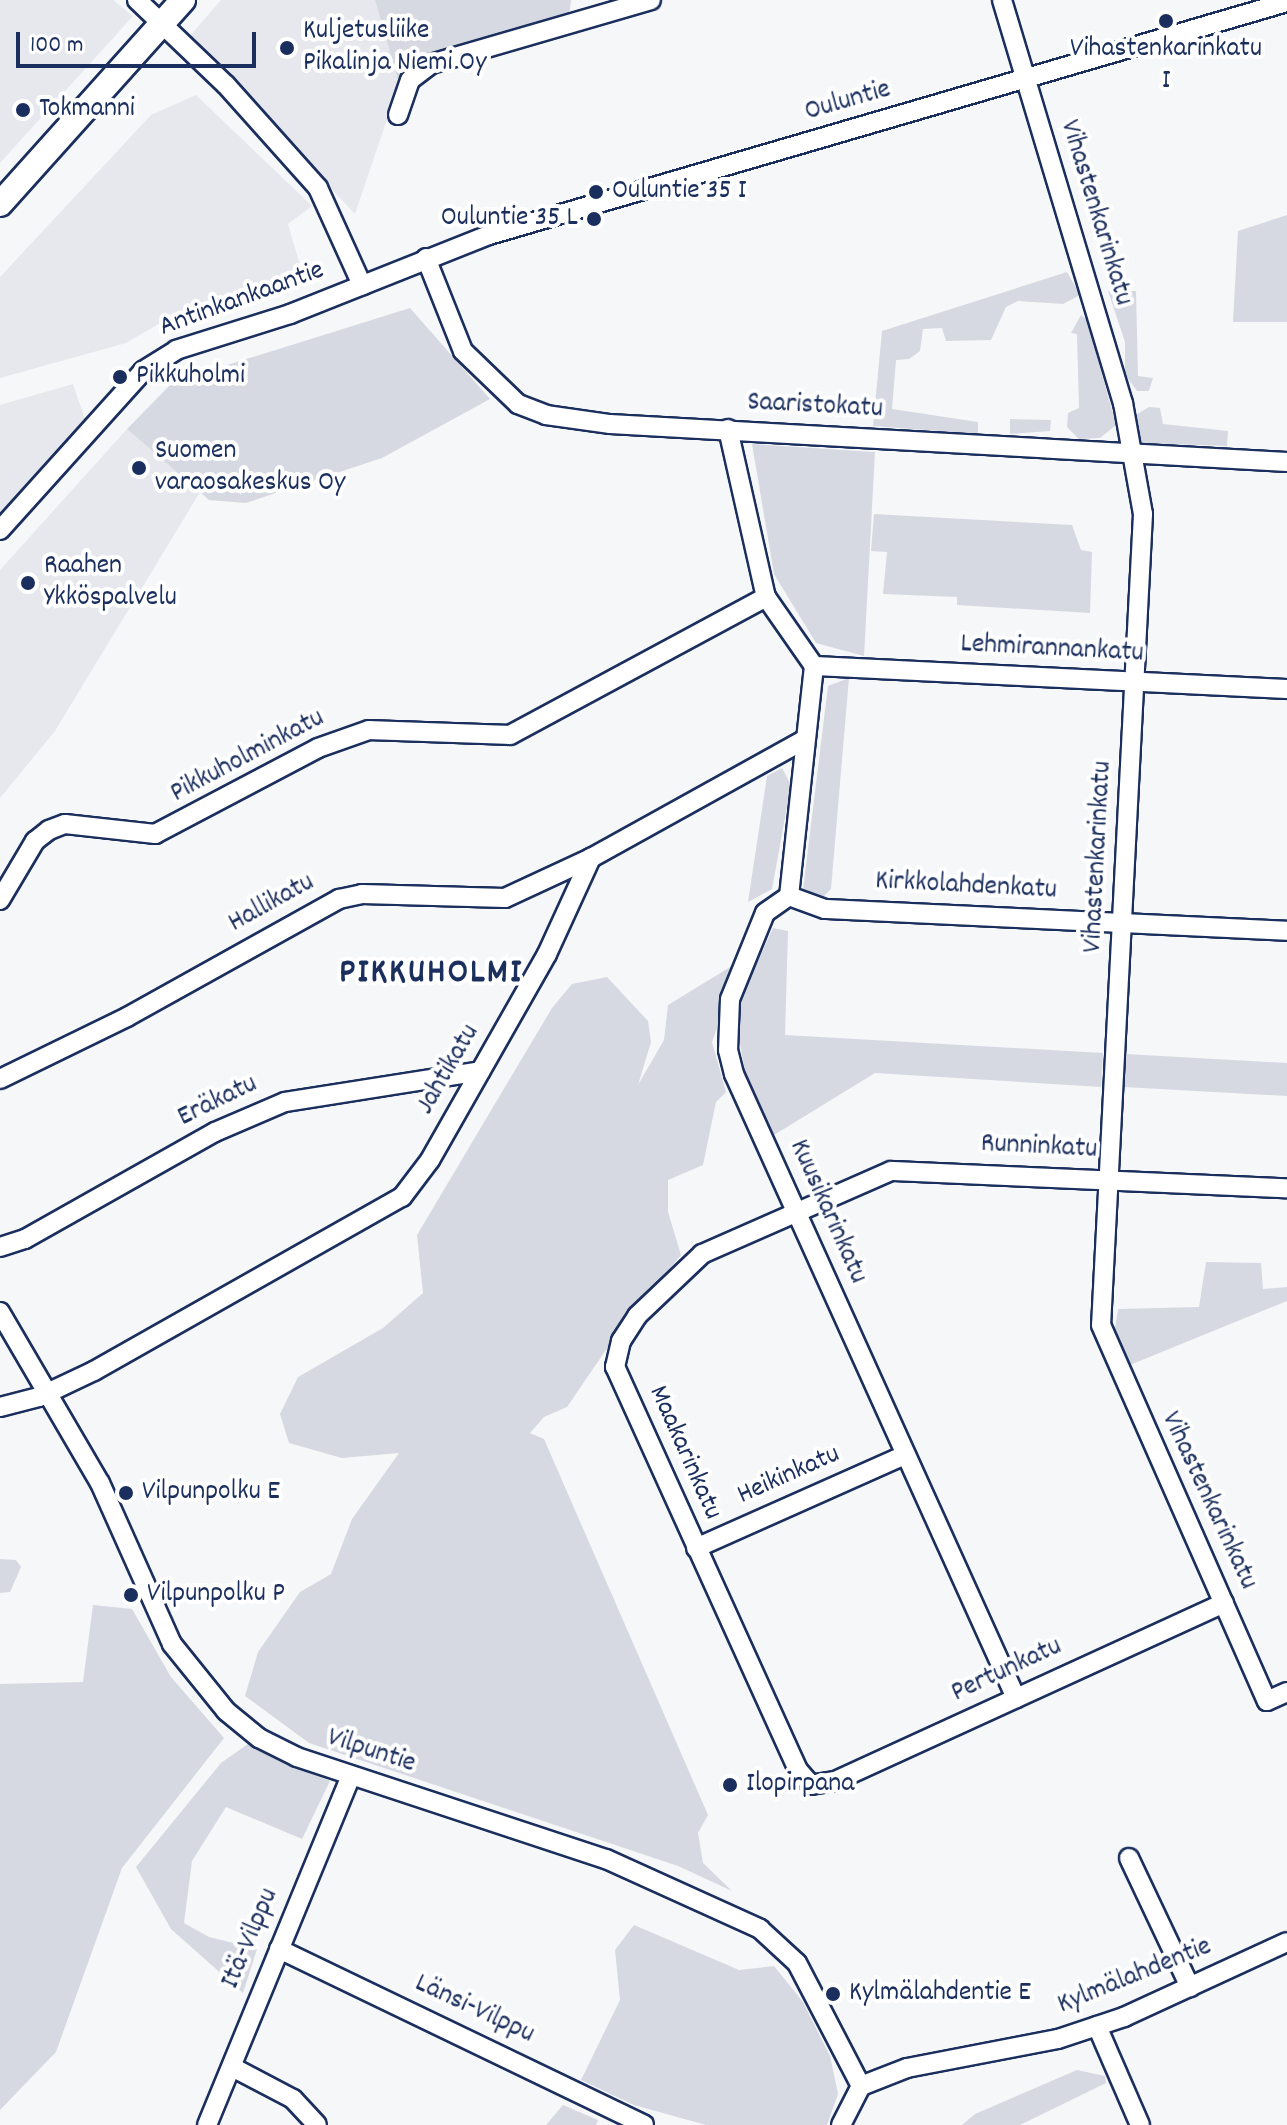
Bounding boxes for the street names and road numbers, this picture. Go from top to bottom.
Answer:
street label: Ouluntie [801,74,895,130]
street label: Vihastenkarinkatu [1051,116,1139,310]
street label: Antinkankaantie [155,255,329,345]
street label: Saaristokatu [746,387,884,427]
street label: Lehmirannankatu [960,628,1144,672]
street label: Pikkuholminkatu [165,702,331,812]
street label: Vihastenkarinkatu [1077,760,1121,954]
street label: Kirkkolahdenkatu [874,865,1058,909]
street label: Hallikatu [223,867,321,941]
street label: Jahtikatu [410,1019,488,1121]
street label: Eräkatu [173,1068,263,1136]
street label: Runninkatu [980,1128,1098,1168]
street label: Kuusikarinkatu [780,1135,874,1289]
street label: Maakarinkatu [640,1381,728,1525]
street label: Vihastenkarinkatu [1152,1407,1264,1595]
street label: Heikinkatu [733,1439,845,1513]
street label: Pertunkatu [947,1631,1067,1711]
street label: Vilpuntie [323,1722,419,1782]
street label: Itä-Vilppu [215,1884,287,1994]
street label: Kylmälahdentie [1053,1931,1217,2023]
street label: Länsi-Vilppu [409,1968,539,2052]

